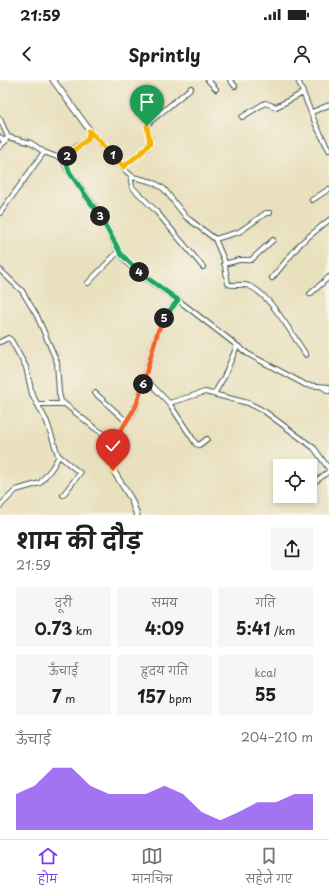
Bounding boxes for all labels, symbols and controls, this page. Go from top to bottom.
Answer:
text: 21:59 [20,3,60,26]
text: Sprintly [128,41,201,68]
icon: back [16,43,38,65]
icon: person [291,43,313,65]
pin [130,85,164,126]
icon: arrive [136,91,158,113]
pin: 1 [103,145,123,165]
pin: 2 [57,146,77,166]
text: 1 [110,146,116,163]
text: 2 [63,147,71,164]
pin: 3 [90,206,110,226]
text: 3 [96,207,104,224]
pin: 4 [129,262,149,282]
text: 4 [135,263,143,280]
pin: 5 [154,308,174,328]
text: 5 [160,309,168,326]
pin: 6 [133,374,153,394]
text: 6 [139,375,147,392]
pin [96,429,130,470]
icon: check [102,435,124,457]
map controls [273,459,317,503]
button: locate [273,459,317,503]
text: शाम की दौड़ [16,523,142,556]
button: share [271,528,313,570]
text: 21:59 [16,555,51,574]
text: दूरी [55,594,72,611]
text: समय [151,594,178,611]
text: गति [255,594,276,611]
text: 0.73 [35,615,72,641]
text: 4:09 [145,615,184,641]
text: 5:41 [236,615,271,641]
text: km [72,622,92,639]
text: /km [271,622,295,639]
text: ऊँचाई [49,662,78,679]
text: हृदय गति [141,662,188,679]
text: kcal [255,664,276,681]
text: 55 [255,681,276,707]
text: 7 [52,683,62,709]
text: 157 [137,683,165,709]
text: m [62,690,75,707]
text: bpm [165,690,192,707]
text: 204–210 m [241,727,313,746]
text: ऊँचाई [16,729,51,748]
tab: होम [37,845,59,891]
tab: मानचित्र [132,845,172,891]
tab: सहेजे गए [246,845,292,891]

